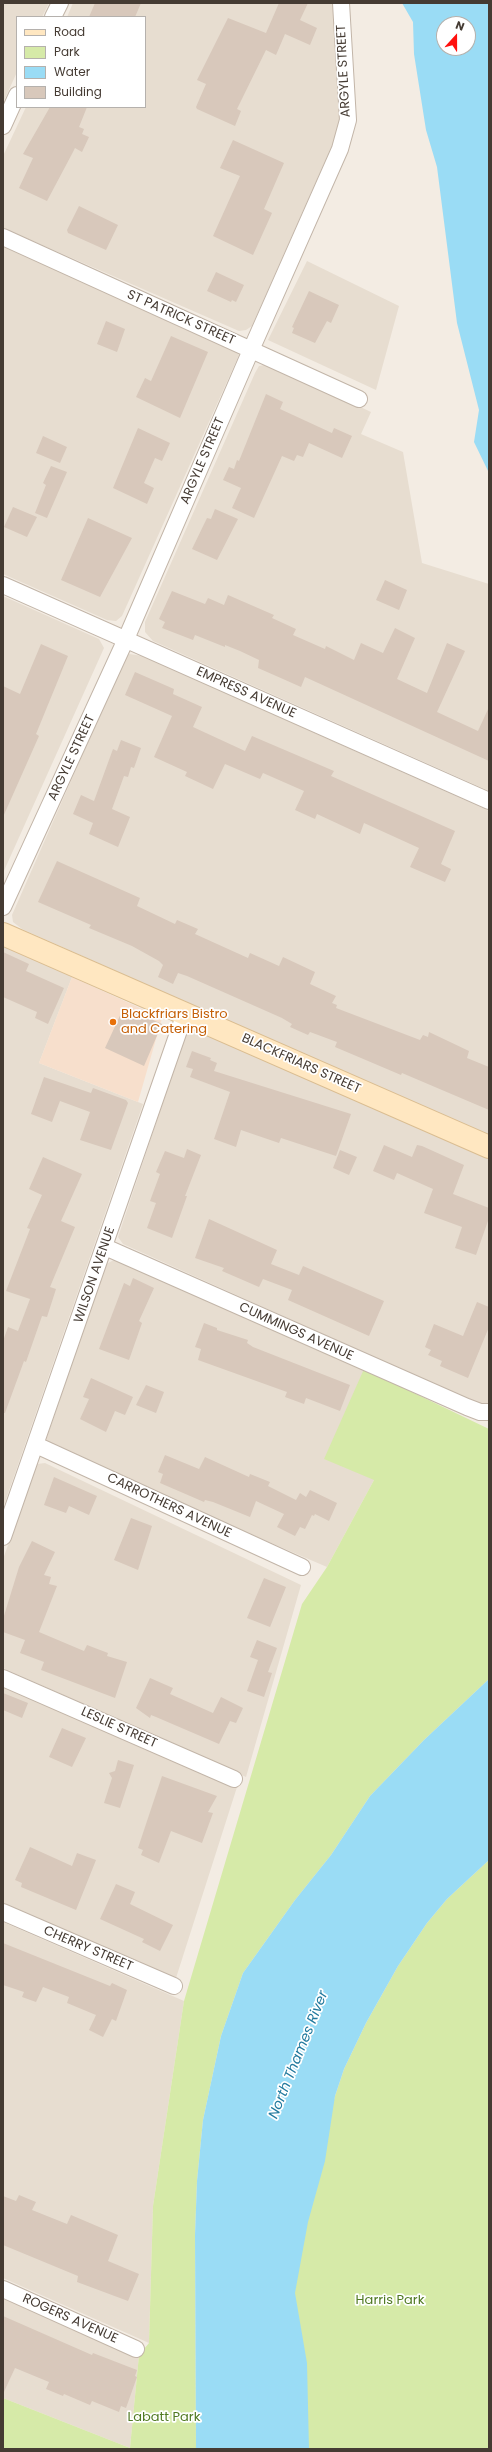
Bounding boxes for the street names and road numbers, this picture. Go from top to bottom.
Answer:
street label: ARGYLE STREET [334,24,354,118]
street label: ST PATRICK STREET [124,287,238,349]
street label: ARGYLE STREET [178,415,228,507]
street label: EMPRESS AVENUE [194,664,298,722]
street label: ARGYLE STREET [45,713,99,803]
street label: BLACKFRIARS STREET [239,1031,363,1097]
street label: WILSON AVENUE [71,1225,119,1325]
street label: CUMMINGS AVENUE [236,1300,356,1364]
street label: CARROTHERS AVENUE [104,1470,234,1542]
street label: LESLIE STREET [78,1704,160,1752]
street label: CHERRY STREET [41,1923,135,1975]
street label: ROGERS AVENUE [20,2291,120,2347]

